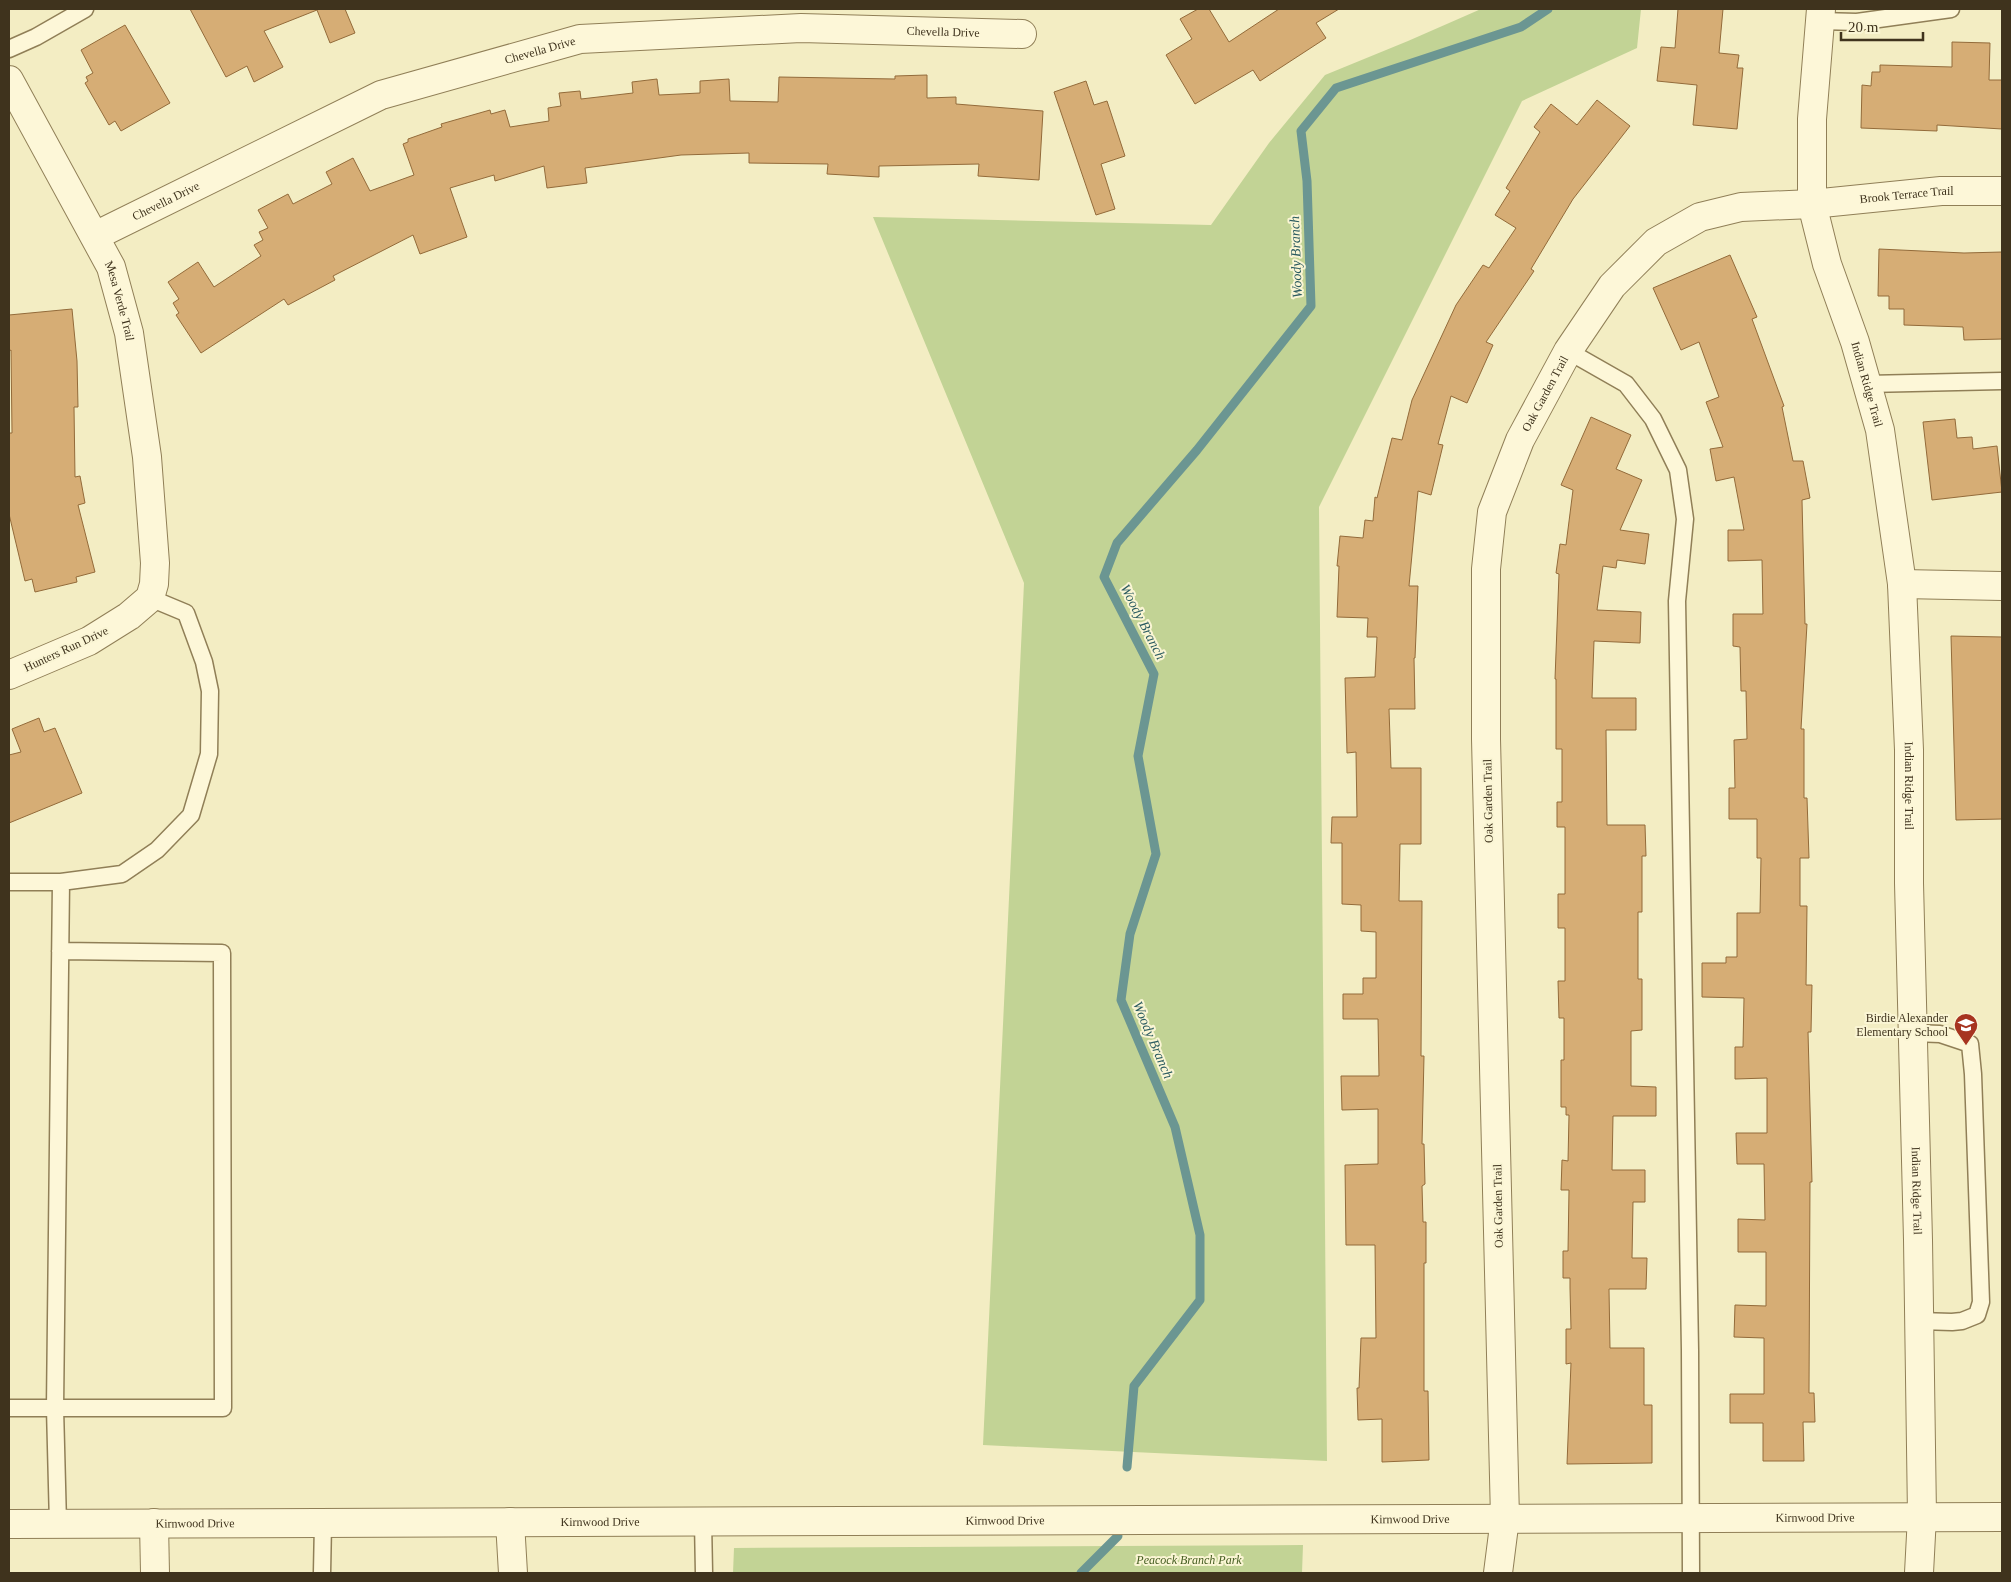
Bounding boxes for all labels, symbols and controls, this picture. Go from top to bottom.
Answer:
scale bar [1841,10,1924,42]
text: 20 m [1848,19,1879,35]
street label: Chevella Drive [906,24,980,40]
street label: Chevella Drive [503,34,577,67]
street label: Chevella Drive [130,179,202,223]
street label: Brook Terrace Trail [1859,184,1954,206]
water label: Woody Branch [1287,216,1305,298]
street label: Mesa Verde Trail [102,258,137,342]
street label: Indian Ridge Trail [1848,340,1886,429]
street label: Oak Garden Trail [1519,353,1571,434]
water label: Woody Branch [1118,582,1168,662]
street label: Hunters Run Drive [22,623,110,675]
street label: Indian Ridge Trail [1902,741,1916,830]
street label: Oak Garden Trail [1480,758,1496,843]
water label: Woody Branch [1130,999,1176,1081]
place label: Birdie Alexander Elementary School [1856,1011,1949,1039]
school or university icon: Birdie Alexander Elementary School [1953,1012,1979,1046]
street label: Indian Ridge Trail [1909,1146,1925,1235]
street label: Oak Garden Trail [1490,1163,1506,1248]
street label: Kirnwood Drive [1775,1511,1855,1525]
street label: Kirnwood Drive [1370,1512,1450,1526]
street label: Kirnwood Drive [965,1513,1045,1528]
street label: Kirnwood Drive [560,1515,640,1529]
street label: Kirnwood Drive [155,1516,235,1530]
park label: Peacock Branch Park [1135,1553,1242,1567]

